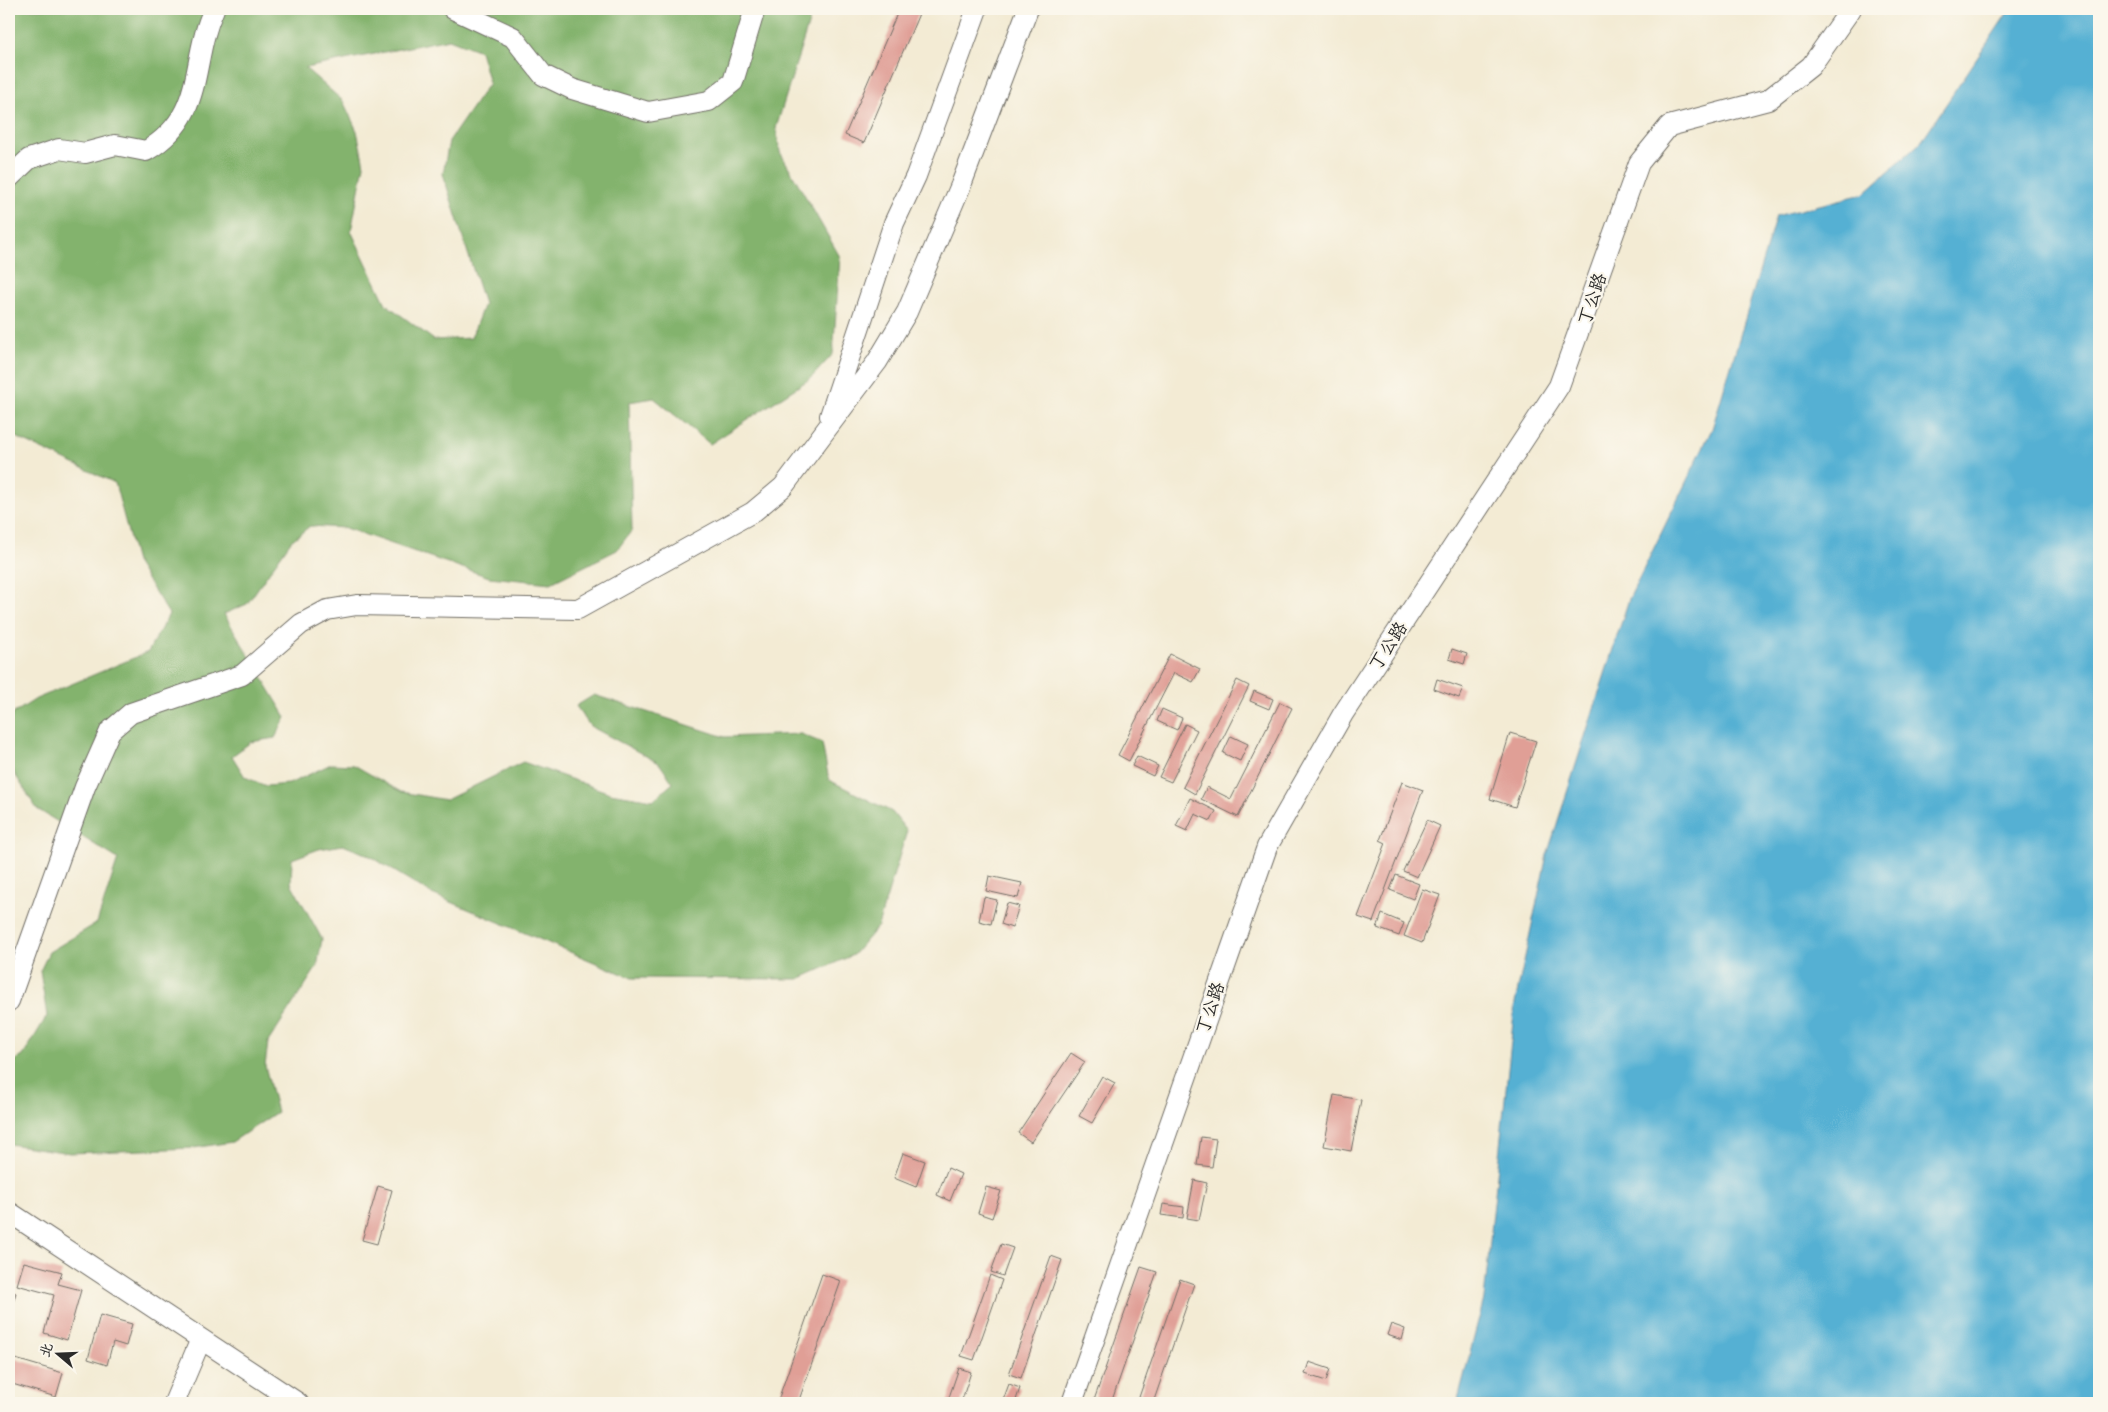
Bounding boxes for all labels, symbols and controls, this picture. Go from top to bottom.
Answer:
street label: 丁公路 [1568,268,1616,330]
street label: 丁公路 [1360,615,1416,677]
street label: 丁公路 [1186,977,1234,1039]
north arrow [32,1330,82,1380]
text: 北 [32,1339,60,1361]

